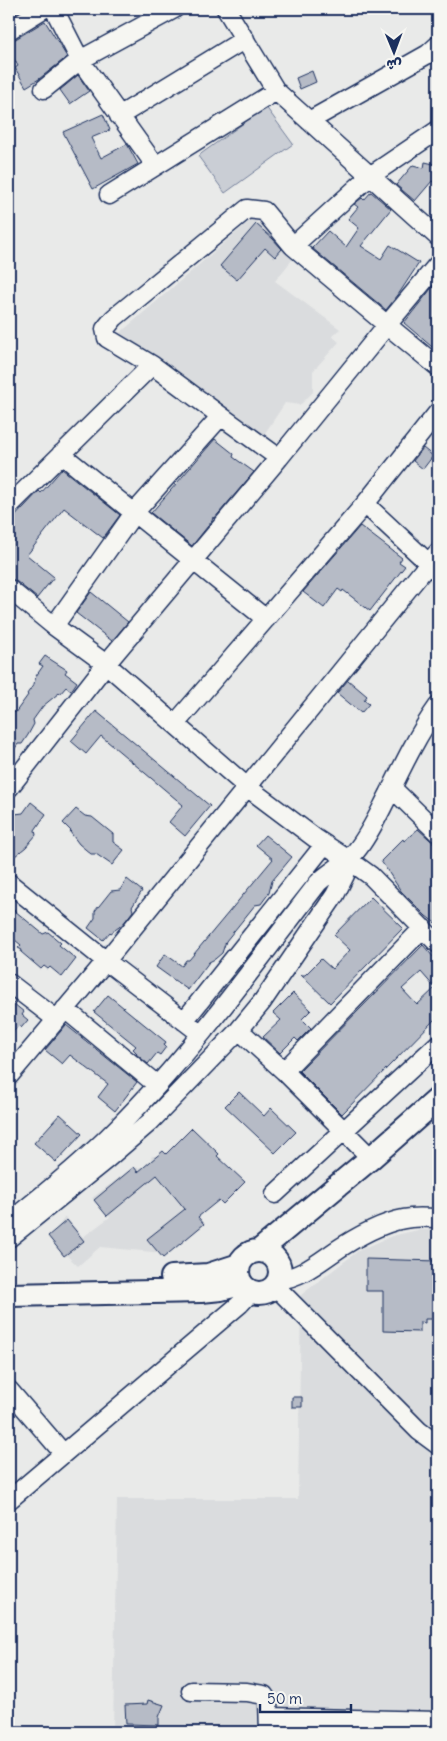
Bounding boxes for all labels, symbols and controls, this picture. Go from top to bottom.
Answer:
north arrow [370,28,420,78]
text: ش [386,56,402,74]
scale bar [260,1681,351,1713]
text: 50 m [267,1689,302,1708]

